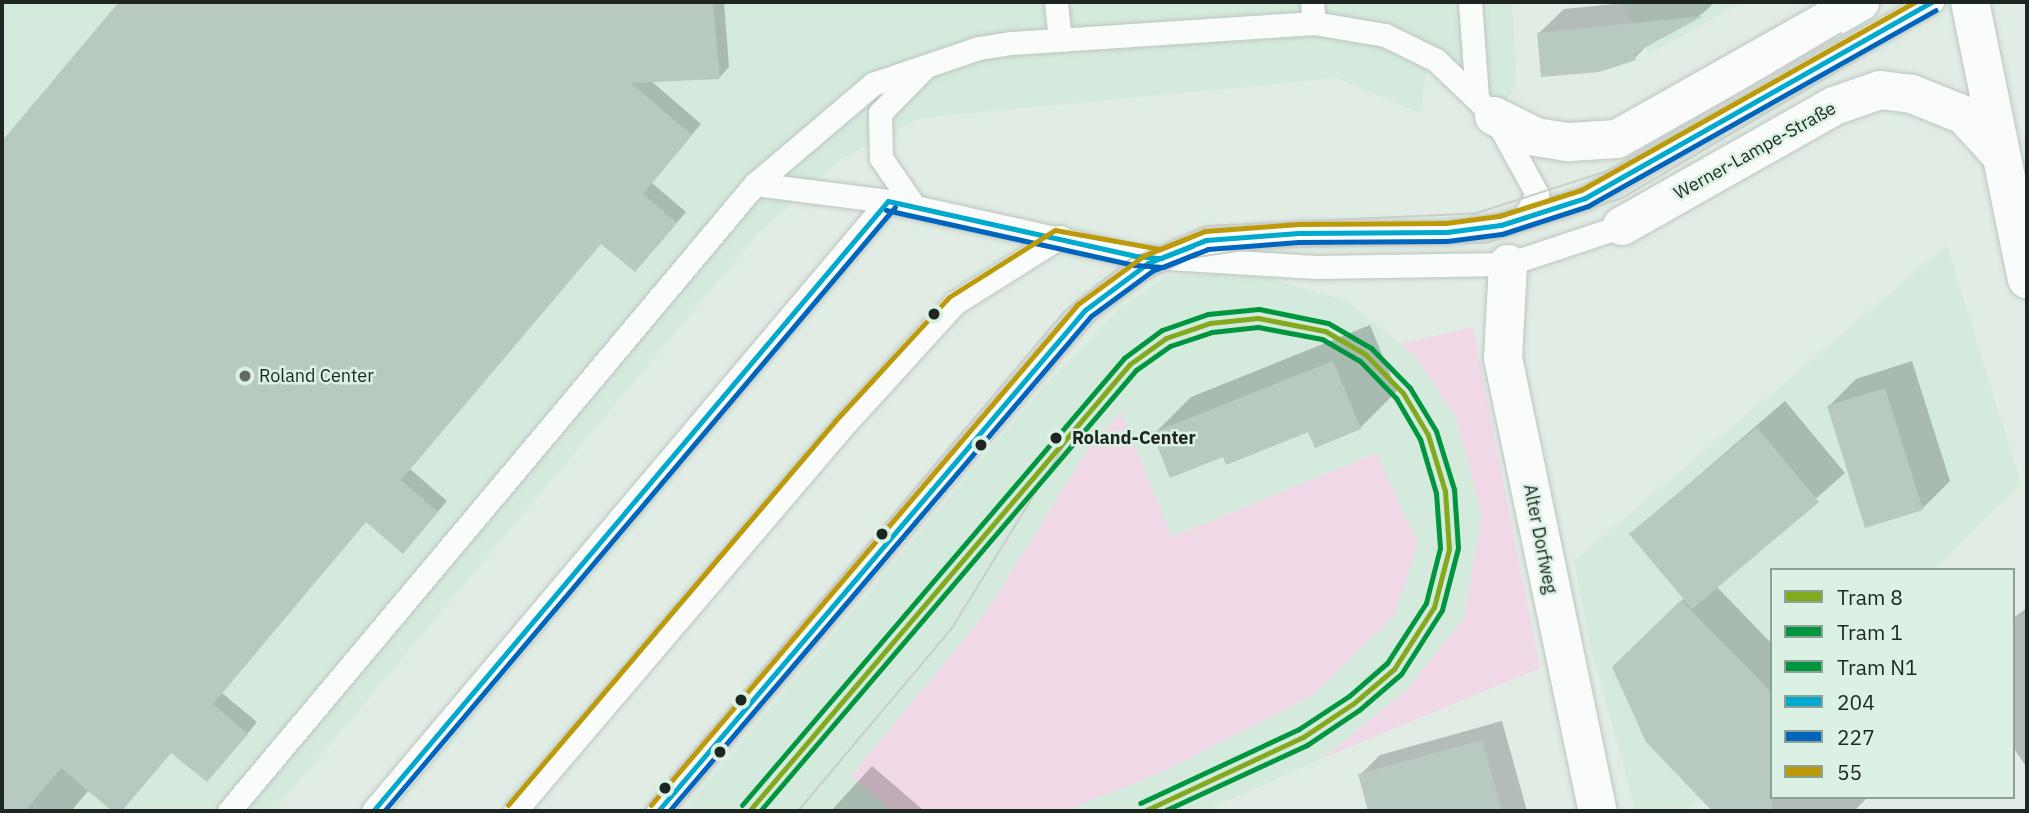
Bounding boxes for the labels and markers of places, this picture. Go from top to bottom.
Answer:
unlabelled marker [927,307,941,321]
place label: Roland Center [259,365,374,387]
marker: Roland Center [237,368,253,384]
place label: Roland-Center [1072,427,1196,449]
marker: Roland-Center [1046,428,1066,448]
unlabelled marker [974,438,988,452]
unlabelled marker [875,527,889,541]
unlabelled marker [734,693,748,707]
unlabelled marker [713,745,727,759]
unlabelled marker [658,781,672,795]

